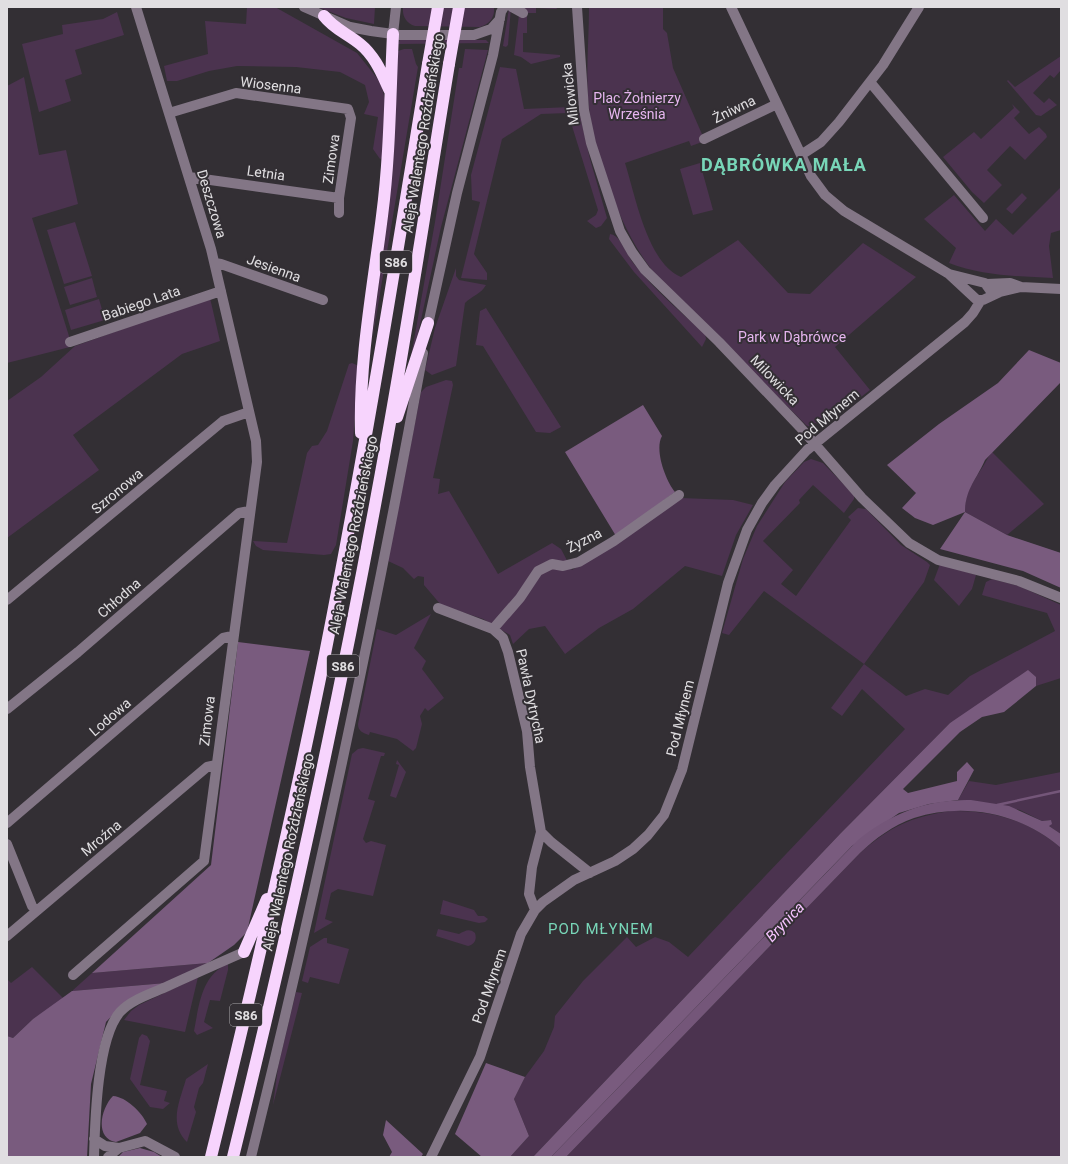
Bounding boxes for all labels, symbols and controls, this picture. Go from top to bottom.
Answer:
street label: Aleja Walentego Roździeńskiego [399,32,447,234]
street label: Milowicka [558,62,582,126]
street label: Wiosenna [239,73,303,97]
park label: Plac Żołnierzy Września [593,90,681,122]
street label: Żniwna [710,92,758,126]
street label: Zimowa [320,133,342,185]
district label: DĄBRÓWKA MAŁA [701,154,867,175]
street label: Letnia [246,162,286,184]
street label: Deszczowa [194,168,230,240]
street label: Jesienna [245,251,303,285]
road number: S86 [380,251,412,273]
street label: Babiego Lata [100,282,182,324]
park label: Park w Dąbrówce [738,329,846,345]
street label: Milowicka [747,352,803,408]
street label: Pod Młynem [792,386,862,448]
street label: Aleja Walentego Roździeńskiego [326,434,380,636]
street label: Szronowa [88,465,146,517]
street label: Żyzna [564,524,604,556]
street label: Chłodna [94,575,144,621]
street label: Pawła Dytrycha [513,647,549,745]
road number: S86 [327,655,359,677]
street label: Pod Młynem [663,678,697,758]
street label: Lodowa [86,695,134,739]
street label: Zimowa [196,695,218,747]
street label: Aleja Walentego Roździeńskiego [259,752,317,952]
street label: Mroźna [78,817,124,859]
water label: Brynica [762,898,808,946]
district label: POD MŁYNEM [548,920,654,938]
street label: Pod Młynem [469,946,509,1026]
road number: S86 [230,1004,262,1026]

